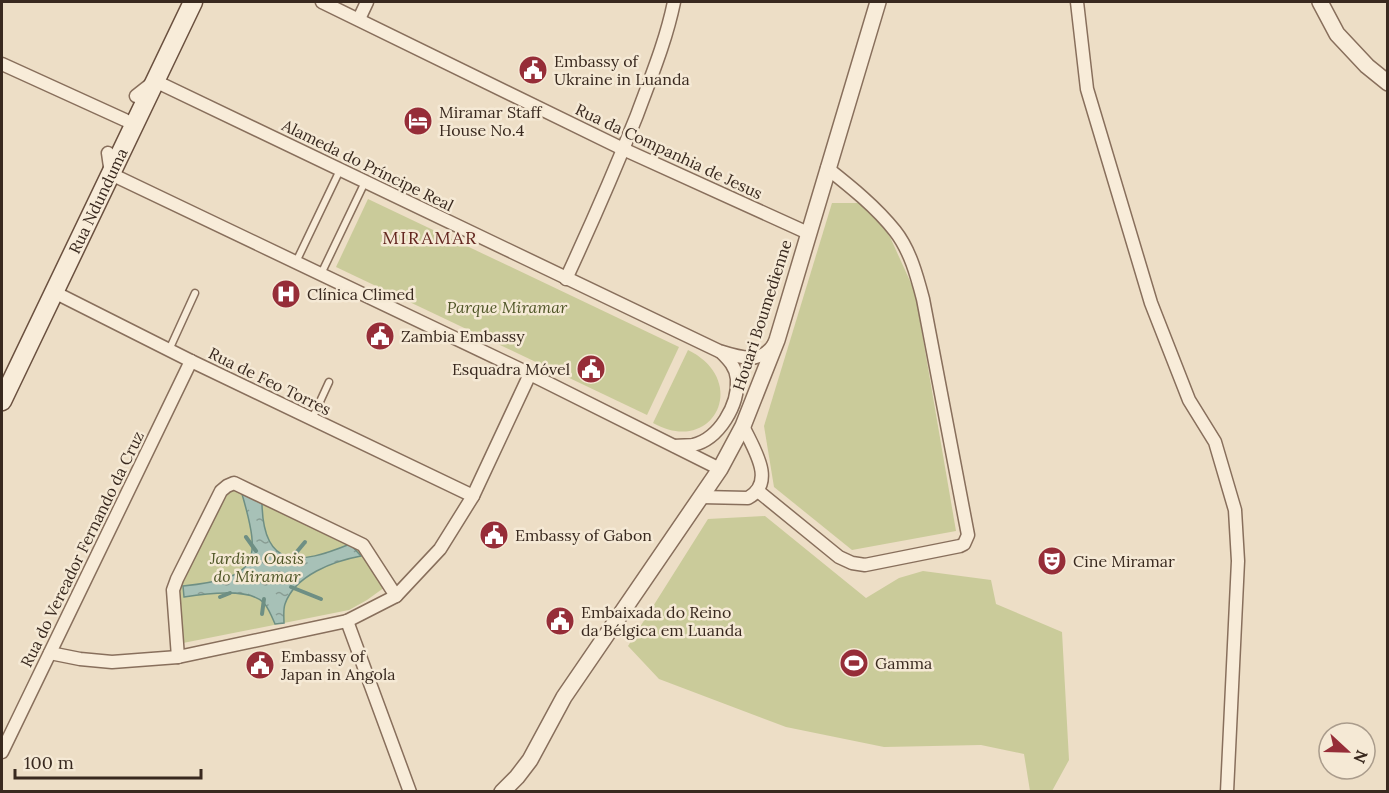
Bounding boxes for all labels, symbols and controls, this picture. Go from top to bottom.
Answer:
place label: Embassy of Ukraine in Luanda [554,51,690,89]
public building icon: Embassy of Ukraine in Luanda [517,54,549,86]
street label: Rua da Companhia de Jesus [572,99,766,203]
place label: Miramar Staff House No.4 [439,102,543,140]
hotel icon: Miramar Staff House No.4 [402,105,434,137]
street label: Alameda do Príncipe Real [278,114,457,215]
street label: Rua Ndunduma [64,145,132,257]
district label: MIRAMAR [382,226,478,249]
street label: Houari Boumedienne [728,237,796,393]
hospital icon: Clínica Climed [270,278,302,310]
place label: Clínica Climed [307,284,415,304]
park label: Parque Miramar [447,297,568,317]
public building icon: Zambia Embassy [364,320,396,352]
place label: Zambia Embassy [401,326,525,346]
street label: Rua de Feo Torres [205,343,335,419]
public building icon: Esquadra Móvel [575,353,607,385]
place label: Esquadra Móvel [452,359,570,379]
street label: Rua do Vereador Fernando da Cruz [16,428,148,670]
public building icon: Embassy of Gabon [478,519,510,551]
place label: Embassy of Gabon [515,525,652,545]
theatre icon: Cine Miramar [1036,545,1068,577]
park label: Jardim Oasis do Miramar [209,548,304,586]
place label: Cine Miramar [1073,551,1175,571]
place label: Embaixada do Reino da Bélgica em Luanda [581,602,742,640]
public building icon: Embaixada do Reino da Bélgica em Luanda [544,605,576,637]
place label: Embassy of Japan in Angola [280,646,396,684]
sports icon: Gamma [838,647,870,679]
public building icon: Embassy of Japan in Angola [244,649,276,681]
place label: Gamma [875,653,932,673]
north arrow [1317,721,1377,781]
scale bar [15,742,201,780]
text: N [1349,747,1372,766]
text: 100 m [24,751,74,774]

